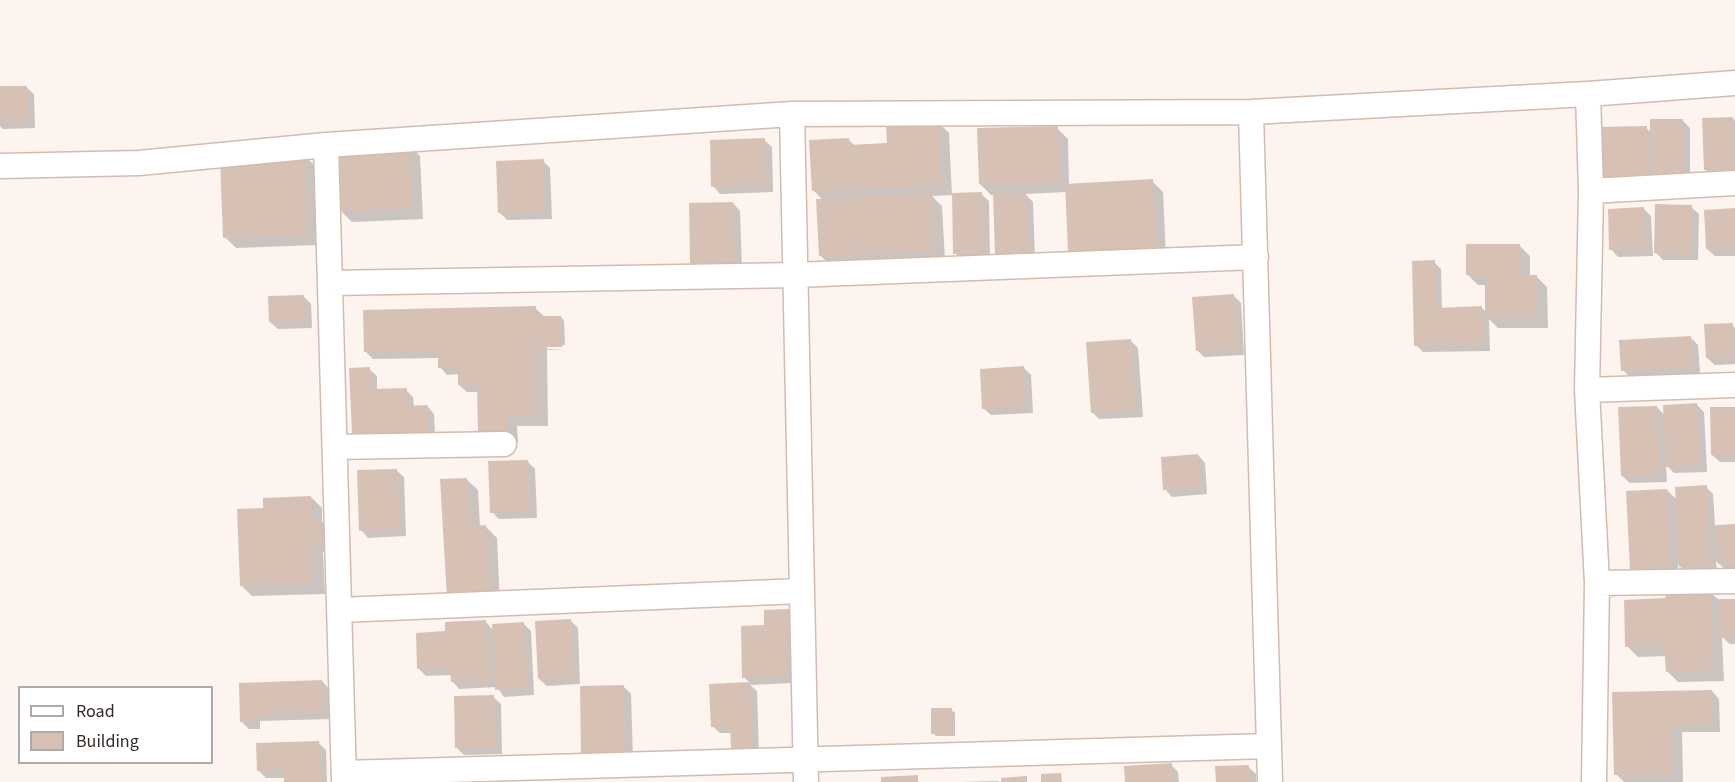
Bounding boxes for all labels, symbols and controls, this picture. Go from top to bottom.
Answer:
legend [18,686,213,764]
text: Road [76,699,115,724]
text: Building [76,729,139,754]

